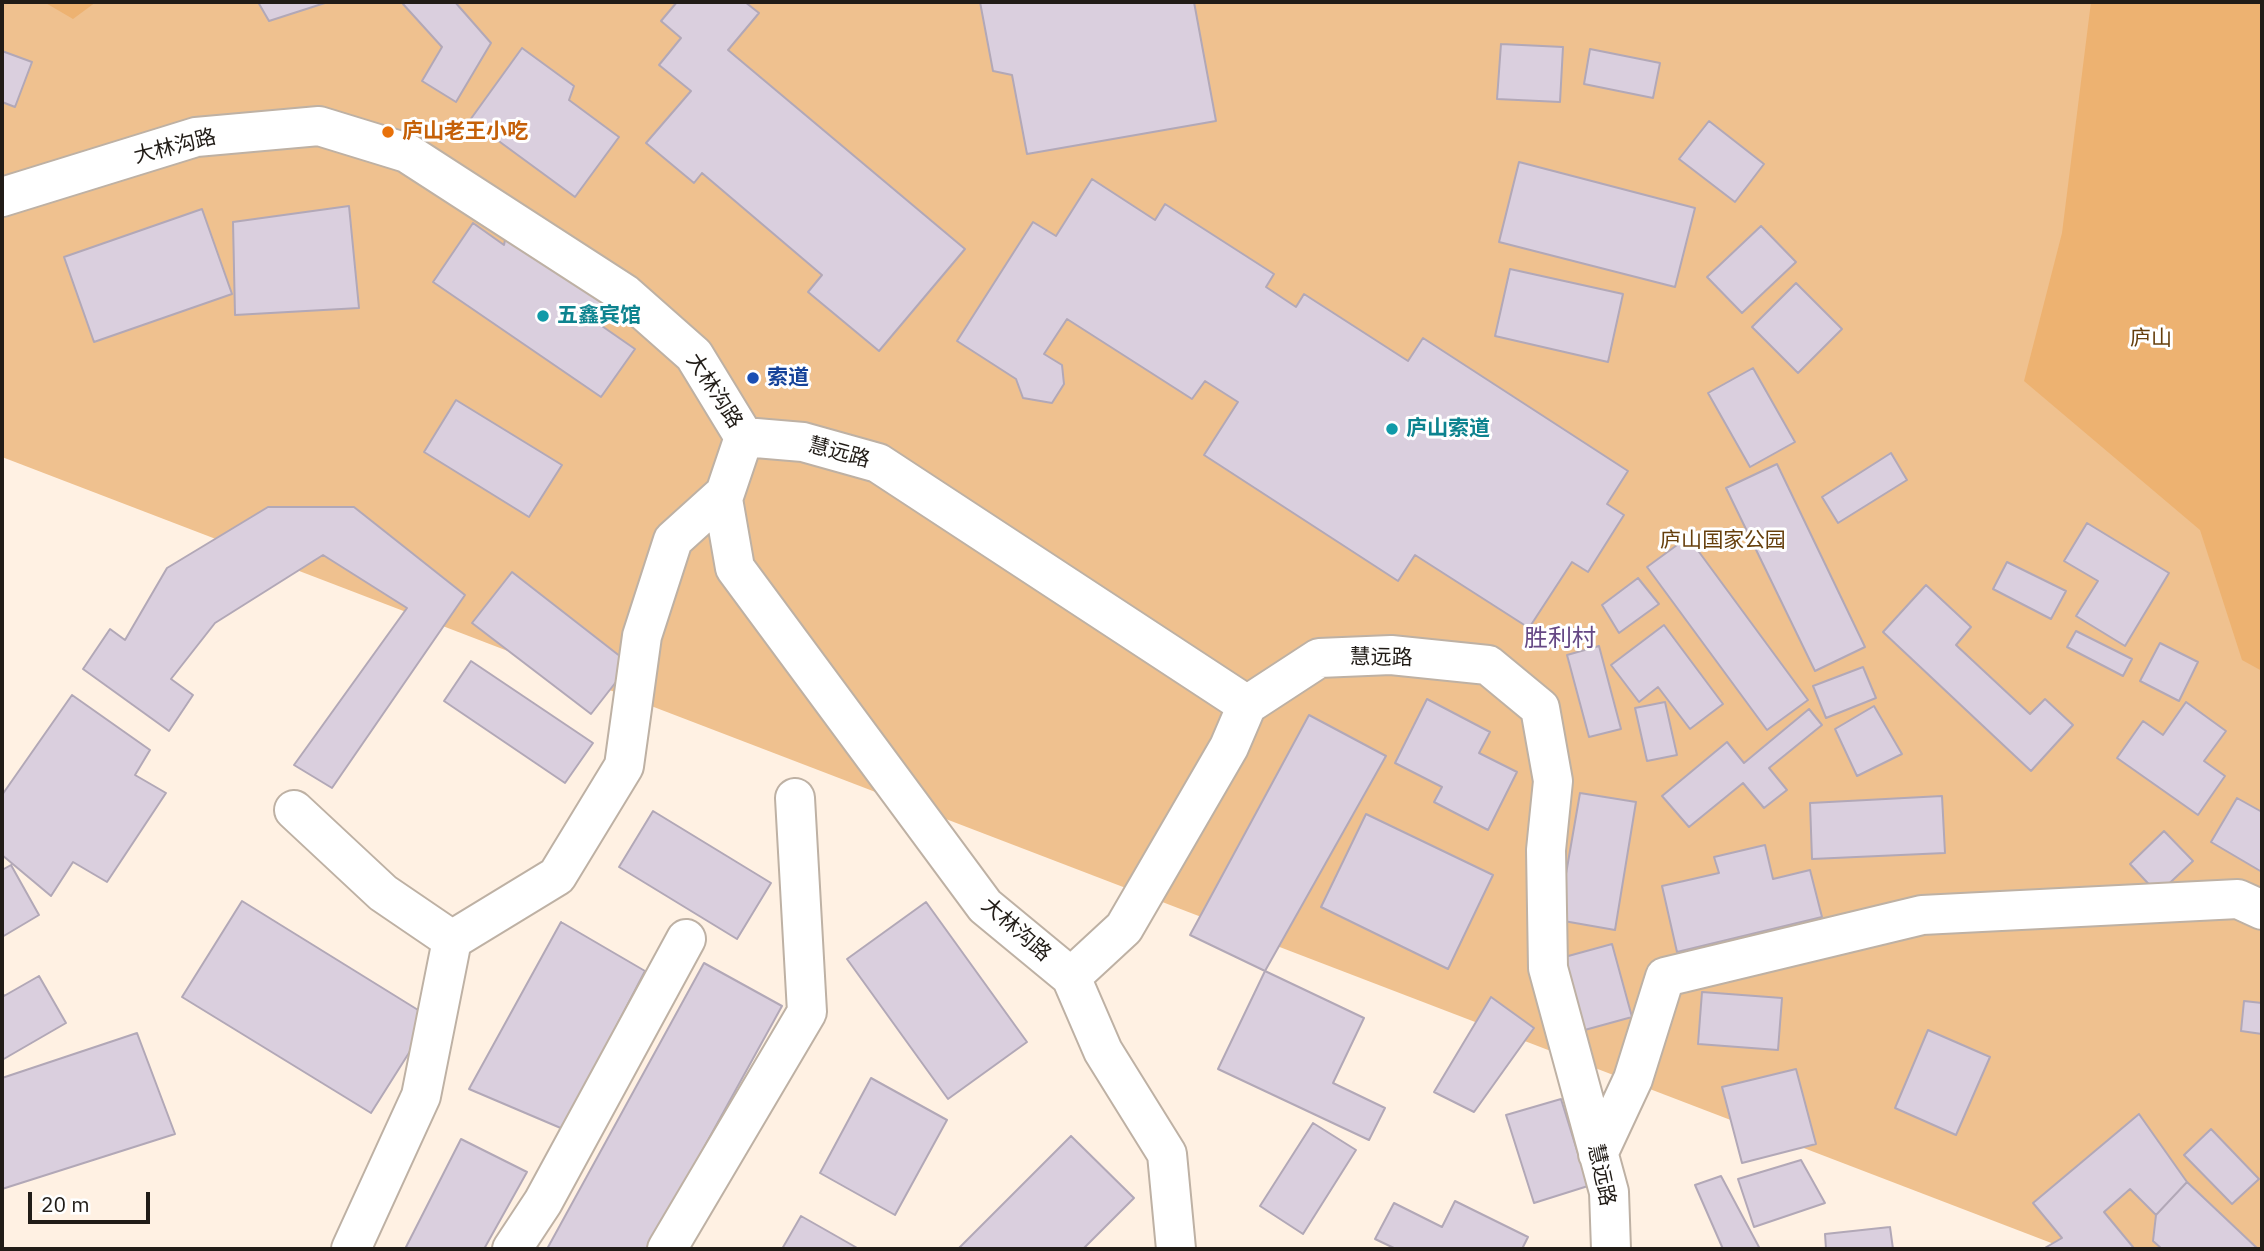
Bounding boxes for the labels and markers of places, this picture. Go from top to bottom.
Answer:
place label: 庐山老王小吃 [402,119,528,145]
marker: 庐山老王小吃 [380,124,396,140]
place label: 五鑫宾馆 [557,303,641,329]
marker: 五鑫宾馆 [535,308,551,324]
place label: 索道 [767,365,809,391]
marker: 索道 [745,370,761,386]
place label: 庐山索道 [1406,416,1490,442]
marker: 庐山索道 [1384,421,1400,437]

